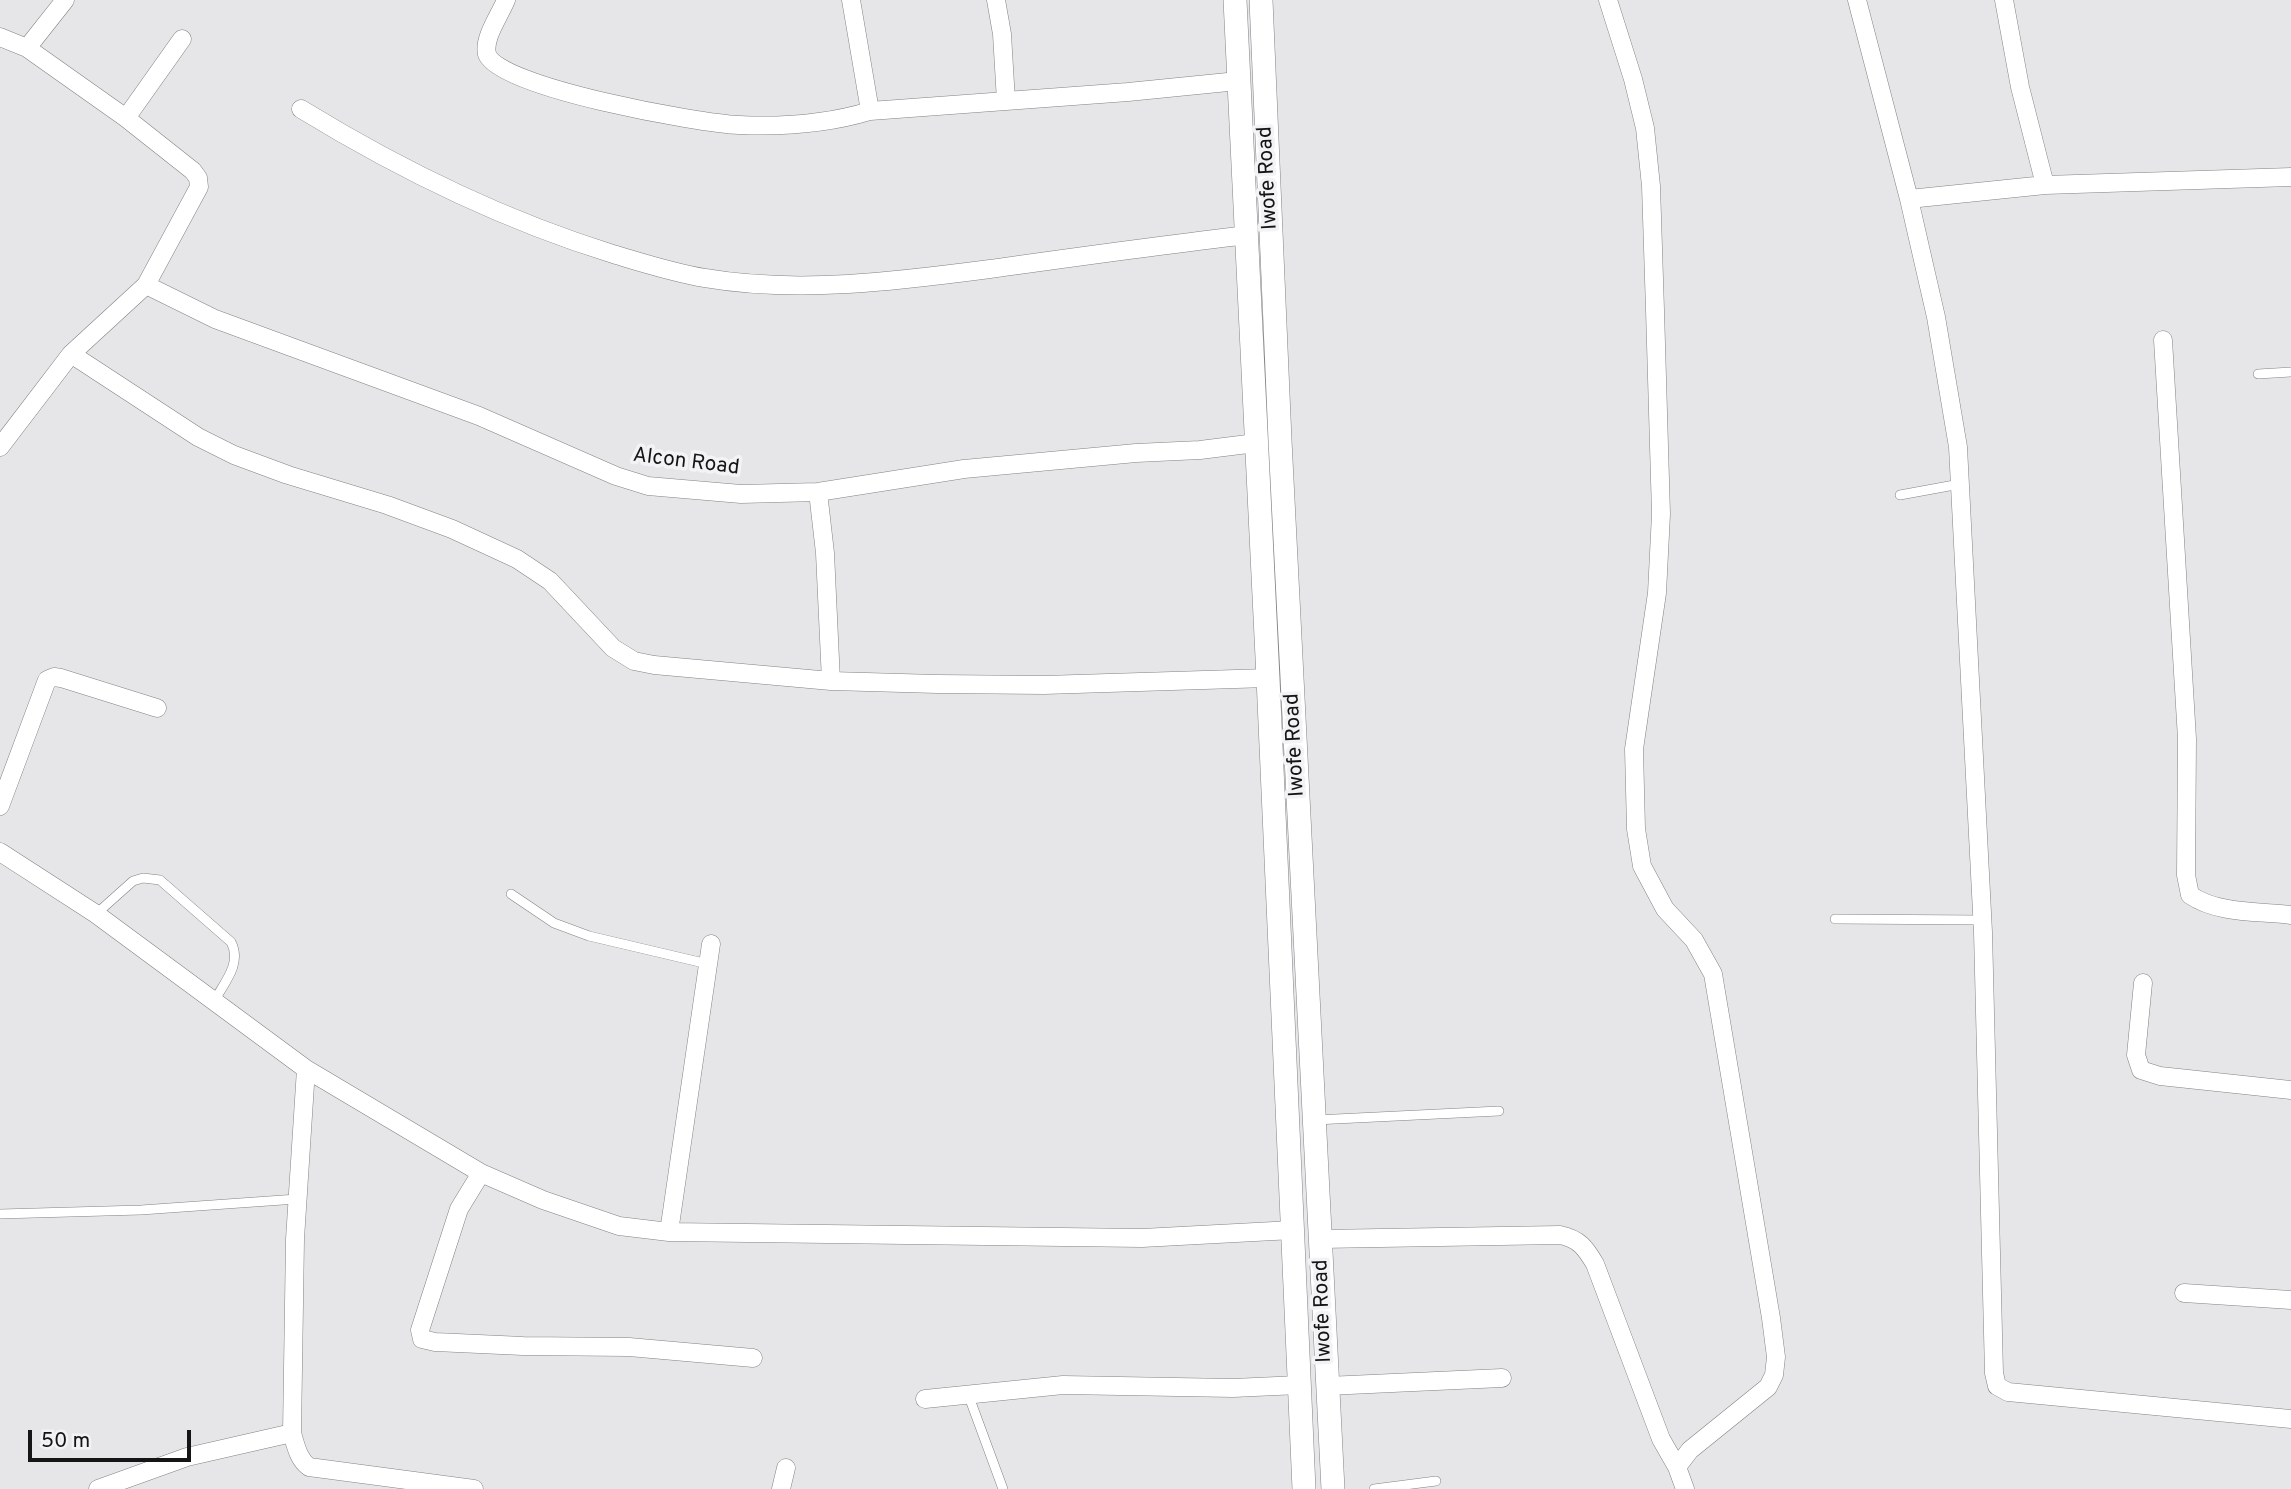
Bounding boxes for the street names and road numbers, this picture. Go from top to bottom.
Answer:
street label: Iwofe Road [1254,126,1284,230]
street label: Alcon Road [631,444,741,482]
street label: Iwofe Road [1281,693,1311,797]
street label: Iwofe Road [1310,1259,1338,1363]

